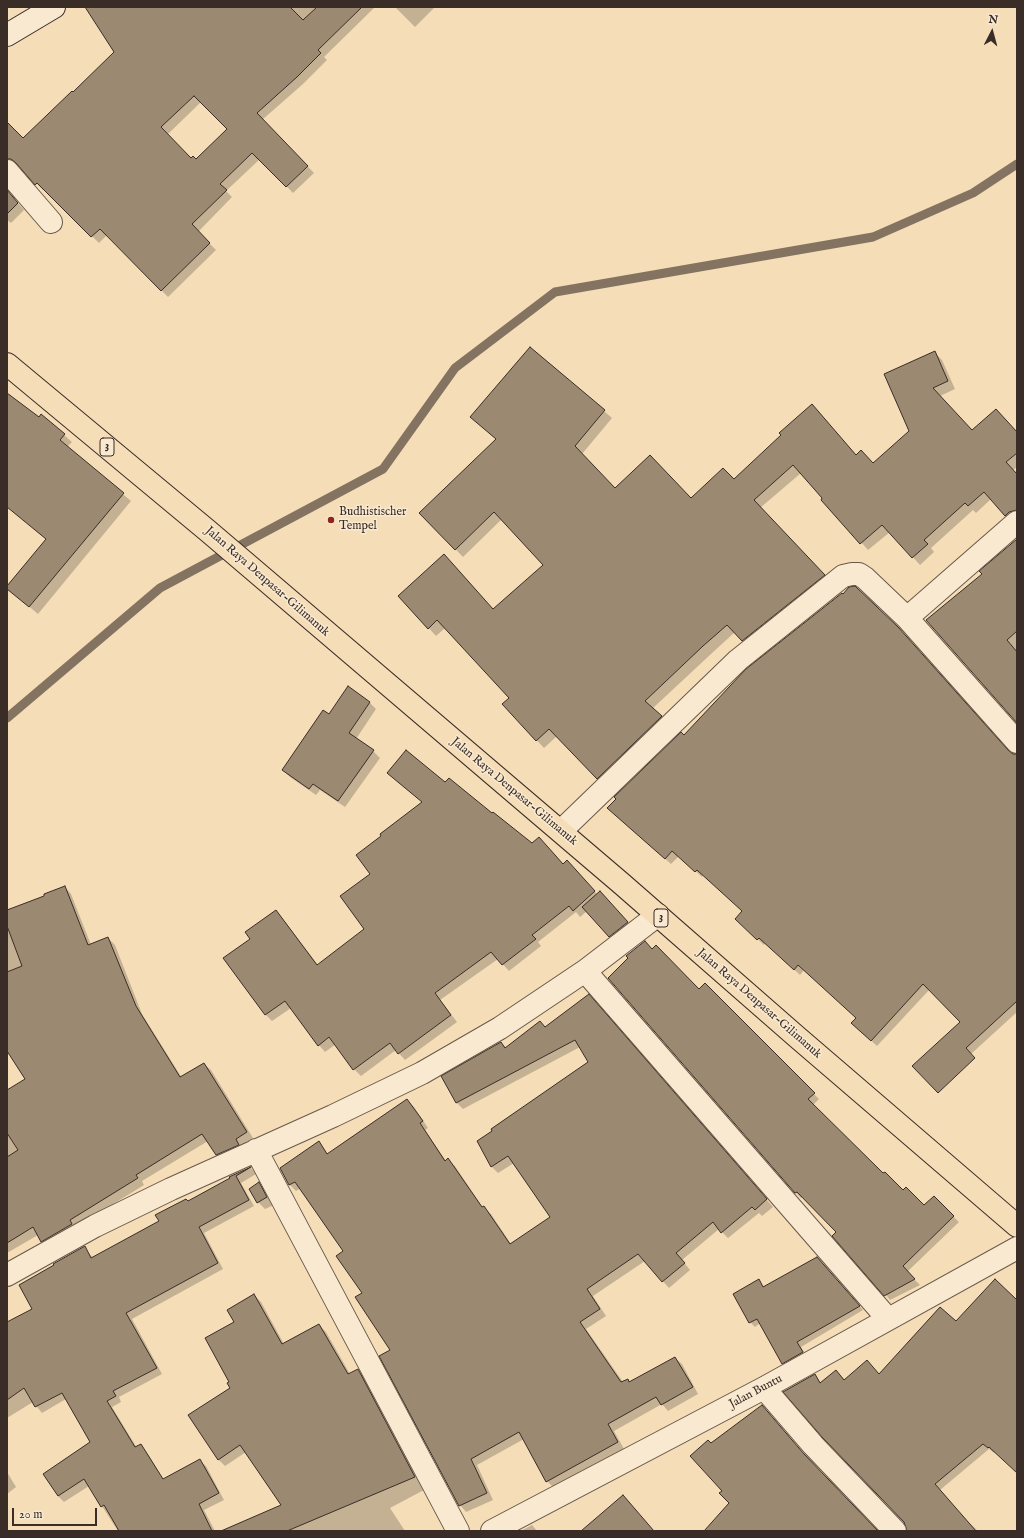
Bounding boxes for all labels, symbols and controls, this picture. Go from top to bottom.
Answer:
north arrow [972,12,1012,52]
text: N [988,13,999,28]
road number: 3 [100,438,114,456]
place label: Budhistischer Tempel [339,506,406,534]
marker: Budhistischer Tempel [326,515,336,525]
street label: Jalan Raya Denpasar-Gilimanuk [202,524,332,640]
street label: Jalan Raya Denpasar-Gilimanuk [448,735,580,849]
road number: 3 [654,909,668,927]
street label: Jalan Raya Denpasar-Gilimanuk [694,946,824,1062]
street label: Jalan Buntu [727,1372,785,1412]
scale bar [14,1500,99,1526]
text: 20 m [19,1507,42,1522]

